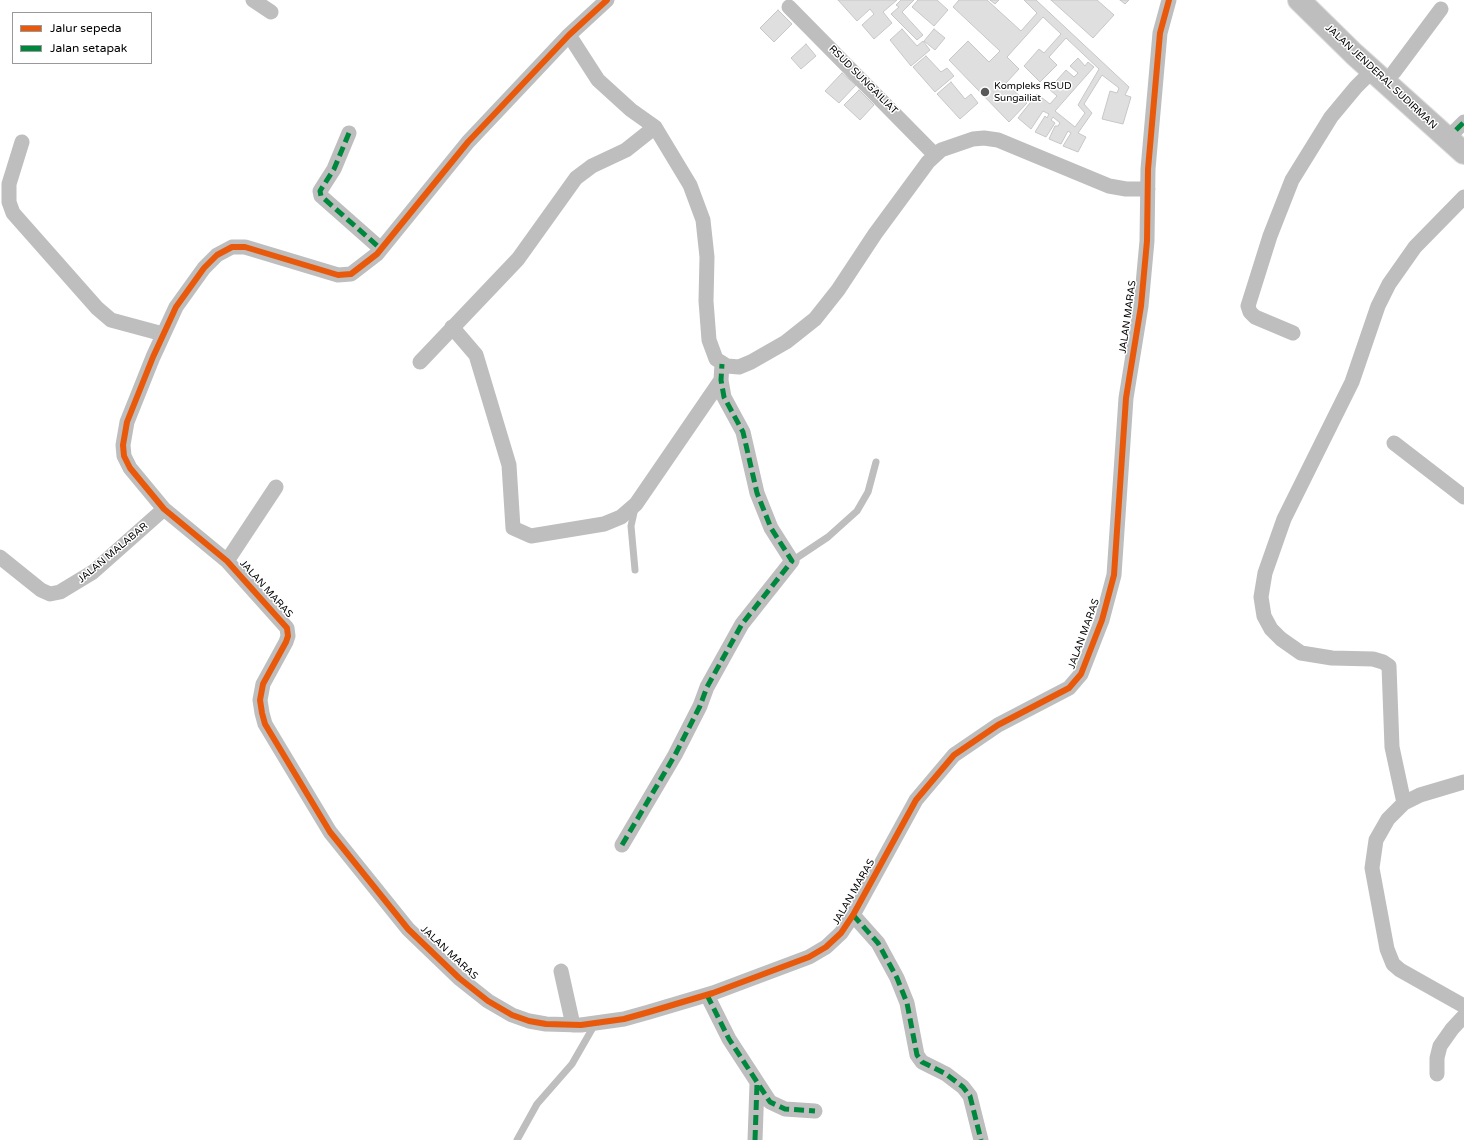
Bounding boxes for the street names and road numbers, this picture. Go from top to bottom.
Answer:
street label: JALAN JENDERAL SUDIRMAN [1323,22,1439,132]
street label: RSUD SUNGAILIAT [826,43,900,117]
street label: JALAN MARAS [1117,280,1139,354]
street label: JALAN MALABAR [76,520,150,586]
street label: JALAN MARAS [237,558,295,620]
street label: JALAN MARAS [1066,597,1102,671]
street label: JALAN MARAS [830,857,878,927]
street label: JALAN MARAS [418,924,480,982]

